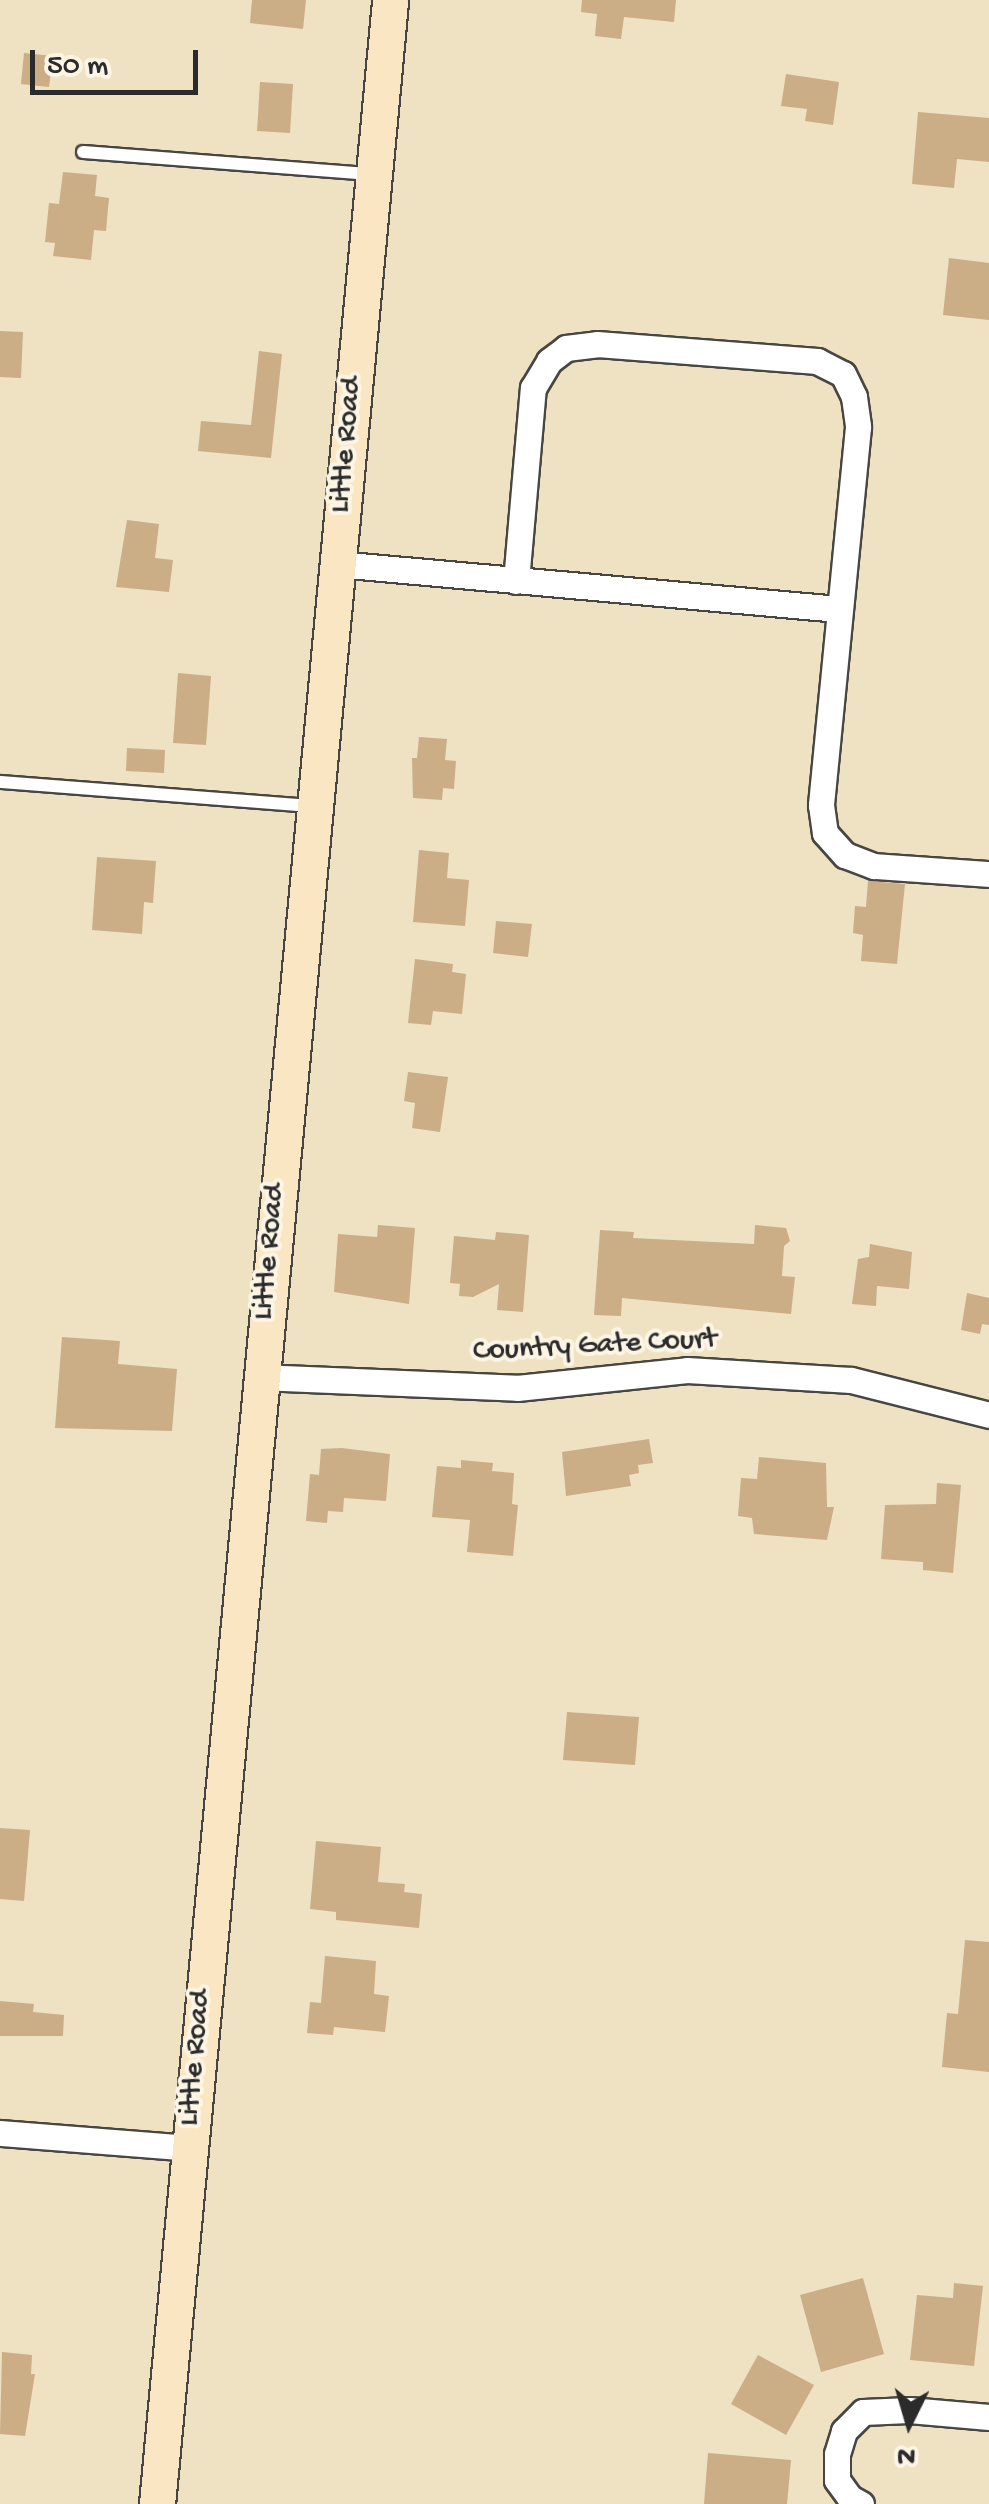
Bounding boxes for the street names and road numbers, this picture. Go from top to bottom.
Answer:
street label: Little Road [324,375,372,515]
street label: Little Road [247,1182,295,1322]
street label: Country Gate Court [472,1323,718,1371]
street label: Little Road [173,1988,221,2128]

